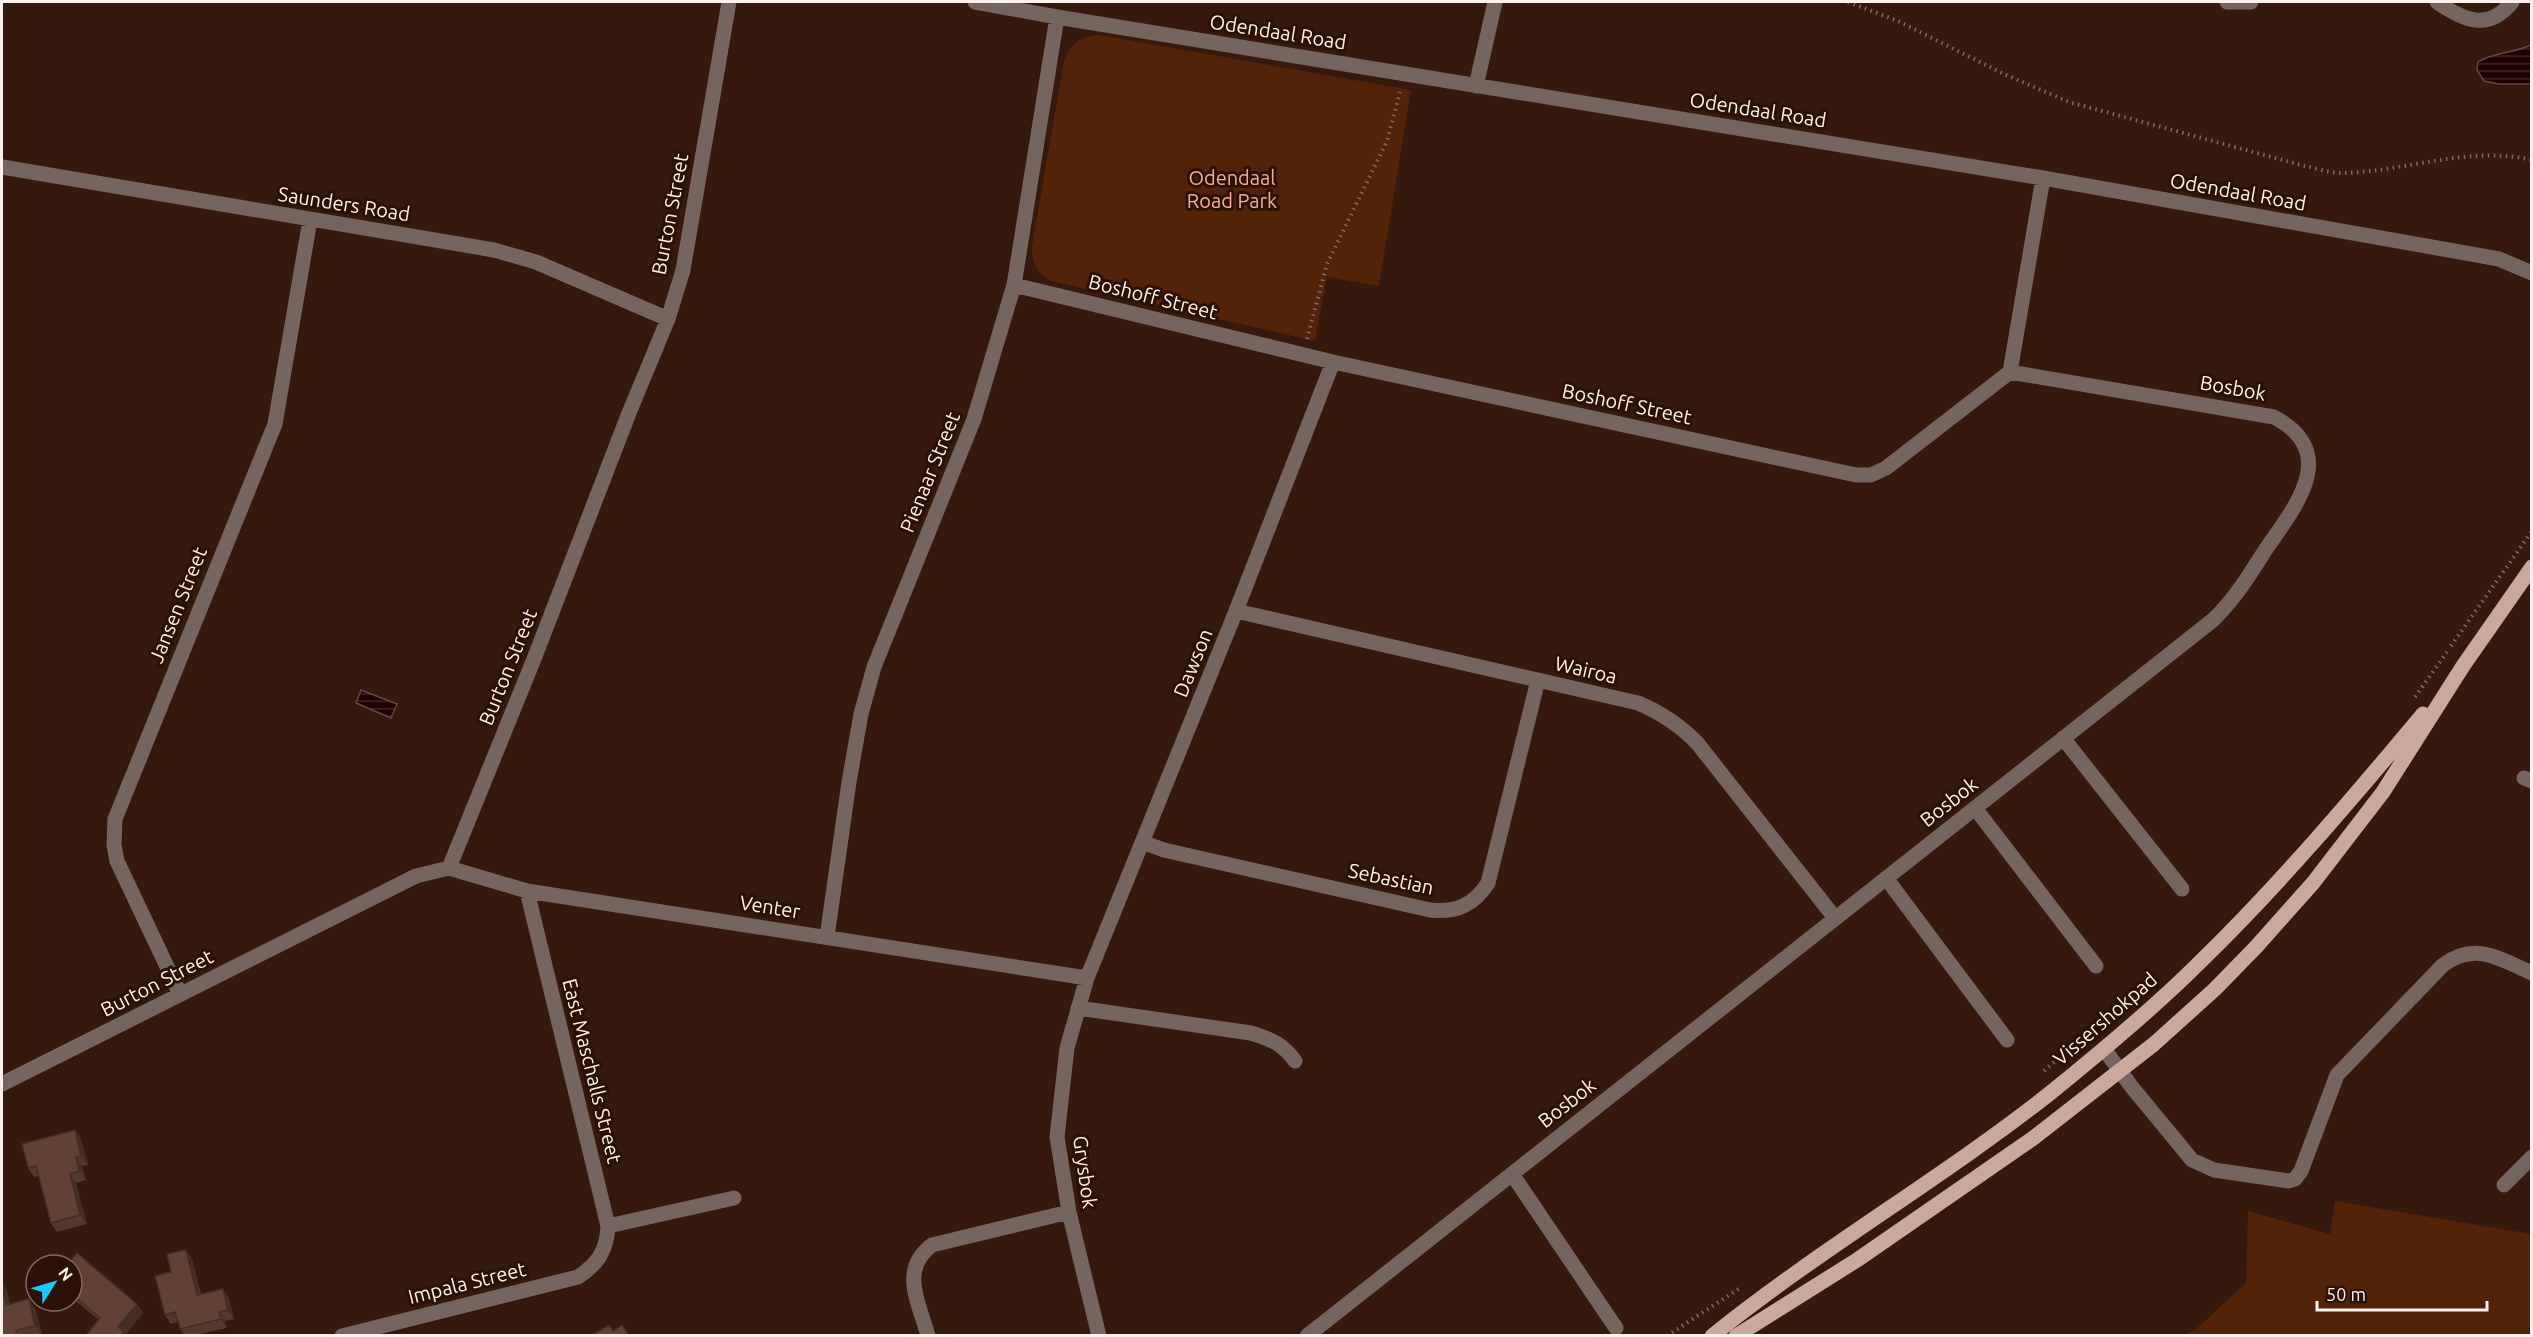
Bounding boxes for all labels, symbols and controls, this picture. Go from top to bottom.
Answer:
street label: Odendaal Road [1208,9,1348,54]
street label: Odendaal Road [1688,87,1828,132]
street label: Burton Street [646,151,693,276]
park label: Odendaal Road Park [1187,166,1277,212]
street label: Odendaal Road [2168,168,2308,215]
street label: Saunders Road [276,182,412,225]
street label: Boshoff Street [1086,269,1220,324]
street label: Bosbok [2198,370,2268,405]
street label: Boshoff Street [1560,379,1694,428]
street label: Pienaar Street [895,408,964,535]
street label: Jansen Street [144,543,211,666]
street label: Burton Street [474,605,541,728]
street label: Dawson [1168,625,1217,700]
street label: Wairoa [1553,651,1619,688]
street label: Bosbok [1915,772,1982,831]
street label: Sebastian [1346,858,1436,899]
street label: Venter [738,890,802,923]
street label: Burton Street [97,944,217,1021]
street label: Vissershokpad [2048,967,2161,1070]
street label: East Maschalls Street [558,976,627,1166]
street label: Bosbok [1533,1073,1600,1132]
street label: Grysbok [1069,1134,1102,1210]
north arrow [24,1253,84,1313]
street label: Impala Street [406,1257,528,1308]
text: N [55,1264,77,1284]
scale bar [2317,1274,2486,1312]
text: 50 m [2326,1284,2366,1304]

